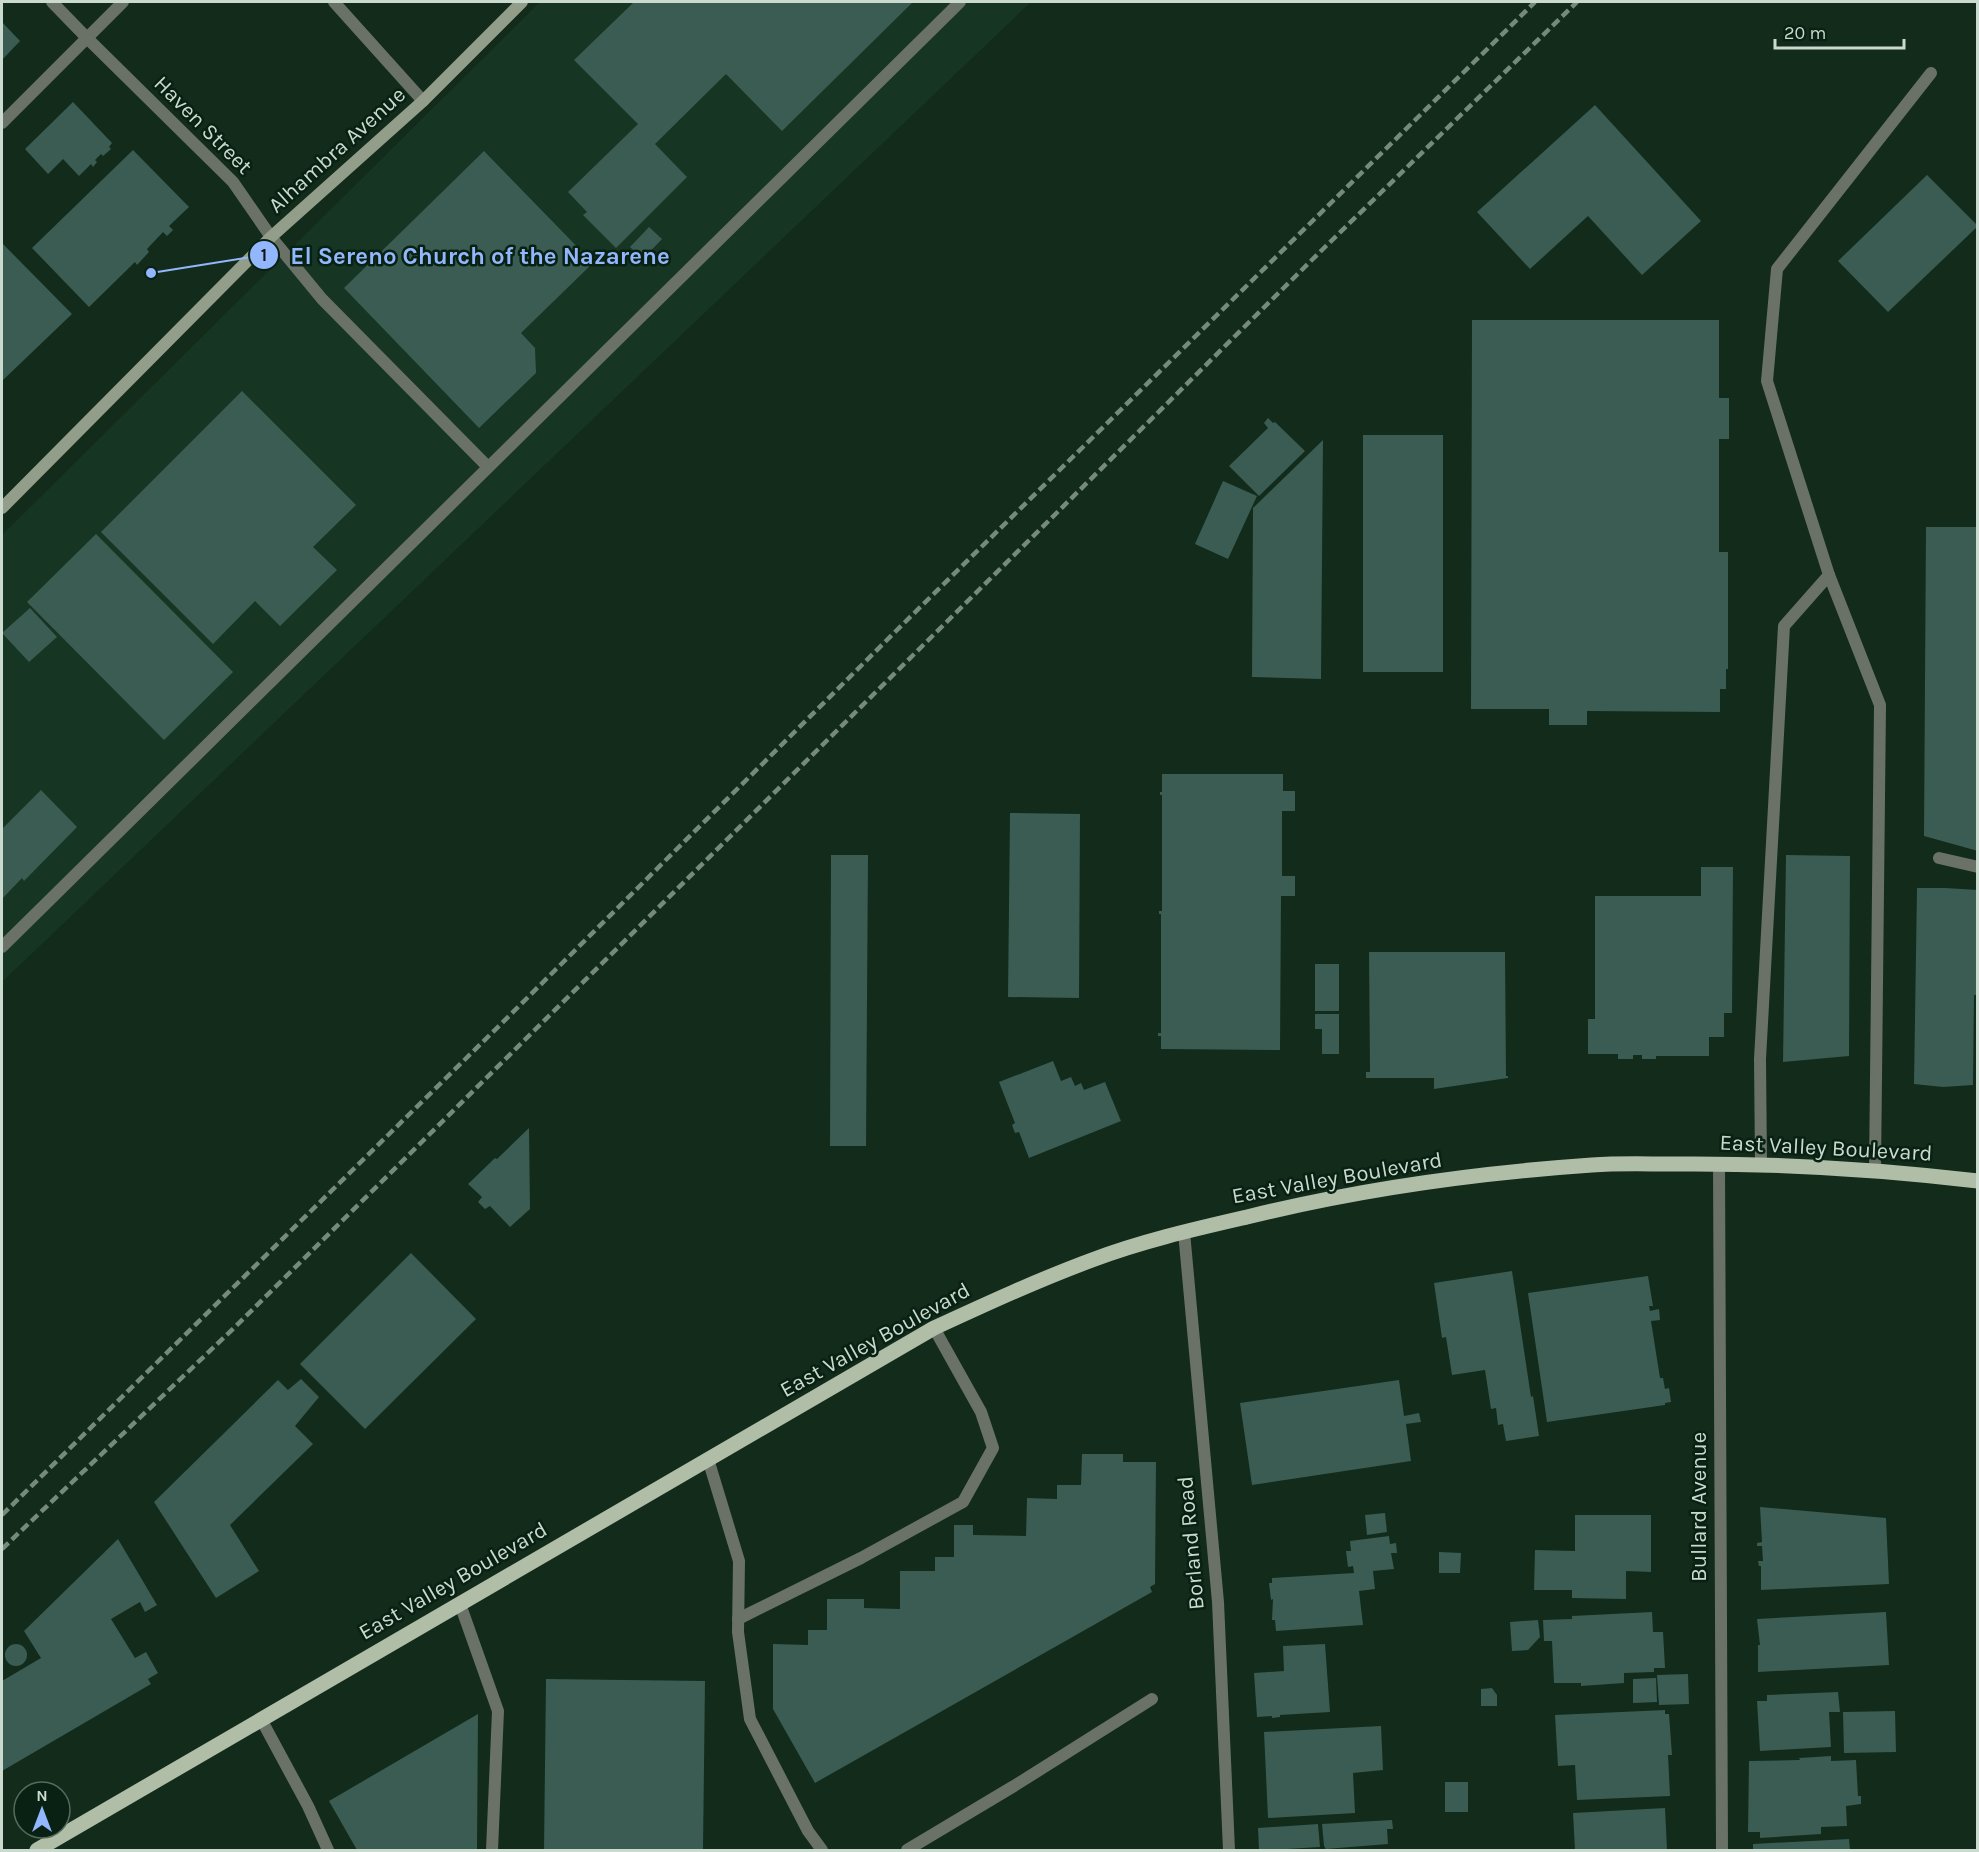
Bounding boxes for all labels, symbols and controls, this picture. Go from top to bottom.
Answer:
scale bar [1775,12,1904,50]
text: 20 m [1784,22,1826,44]
street label: Haven Street [149,71,257,179]
street label: Alhambra Avenue [263,82,411,218]
callout: El Sereno Church of the Nazarene [249,234,682,276]
text: El Sereno Church of the Nazarene [290,242,670,270]
text: 1 [261,244,267,266]
street label: East Valley Boulevard [1719,1129,1933,1167]
street label: East Valley Boulevard [1230,1147,1444,1209]
street label: East Valley Boulevard [776,1277,974,1403]
street label: Bullard Avenue [1686,1432,1712,1582]
street label: Borland Road [1172,1475,1210,1611]
street label: East Valley Boulevard [354,1516,552,1646]
north arrow [12,1780,72,1840]
text: N [36,1786,48,1805]

